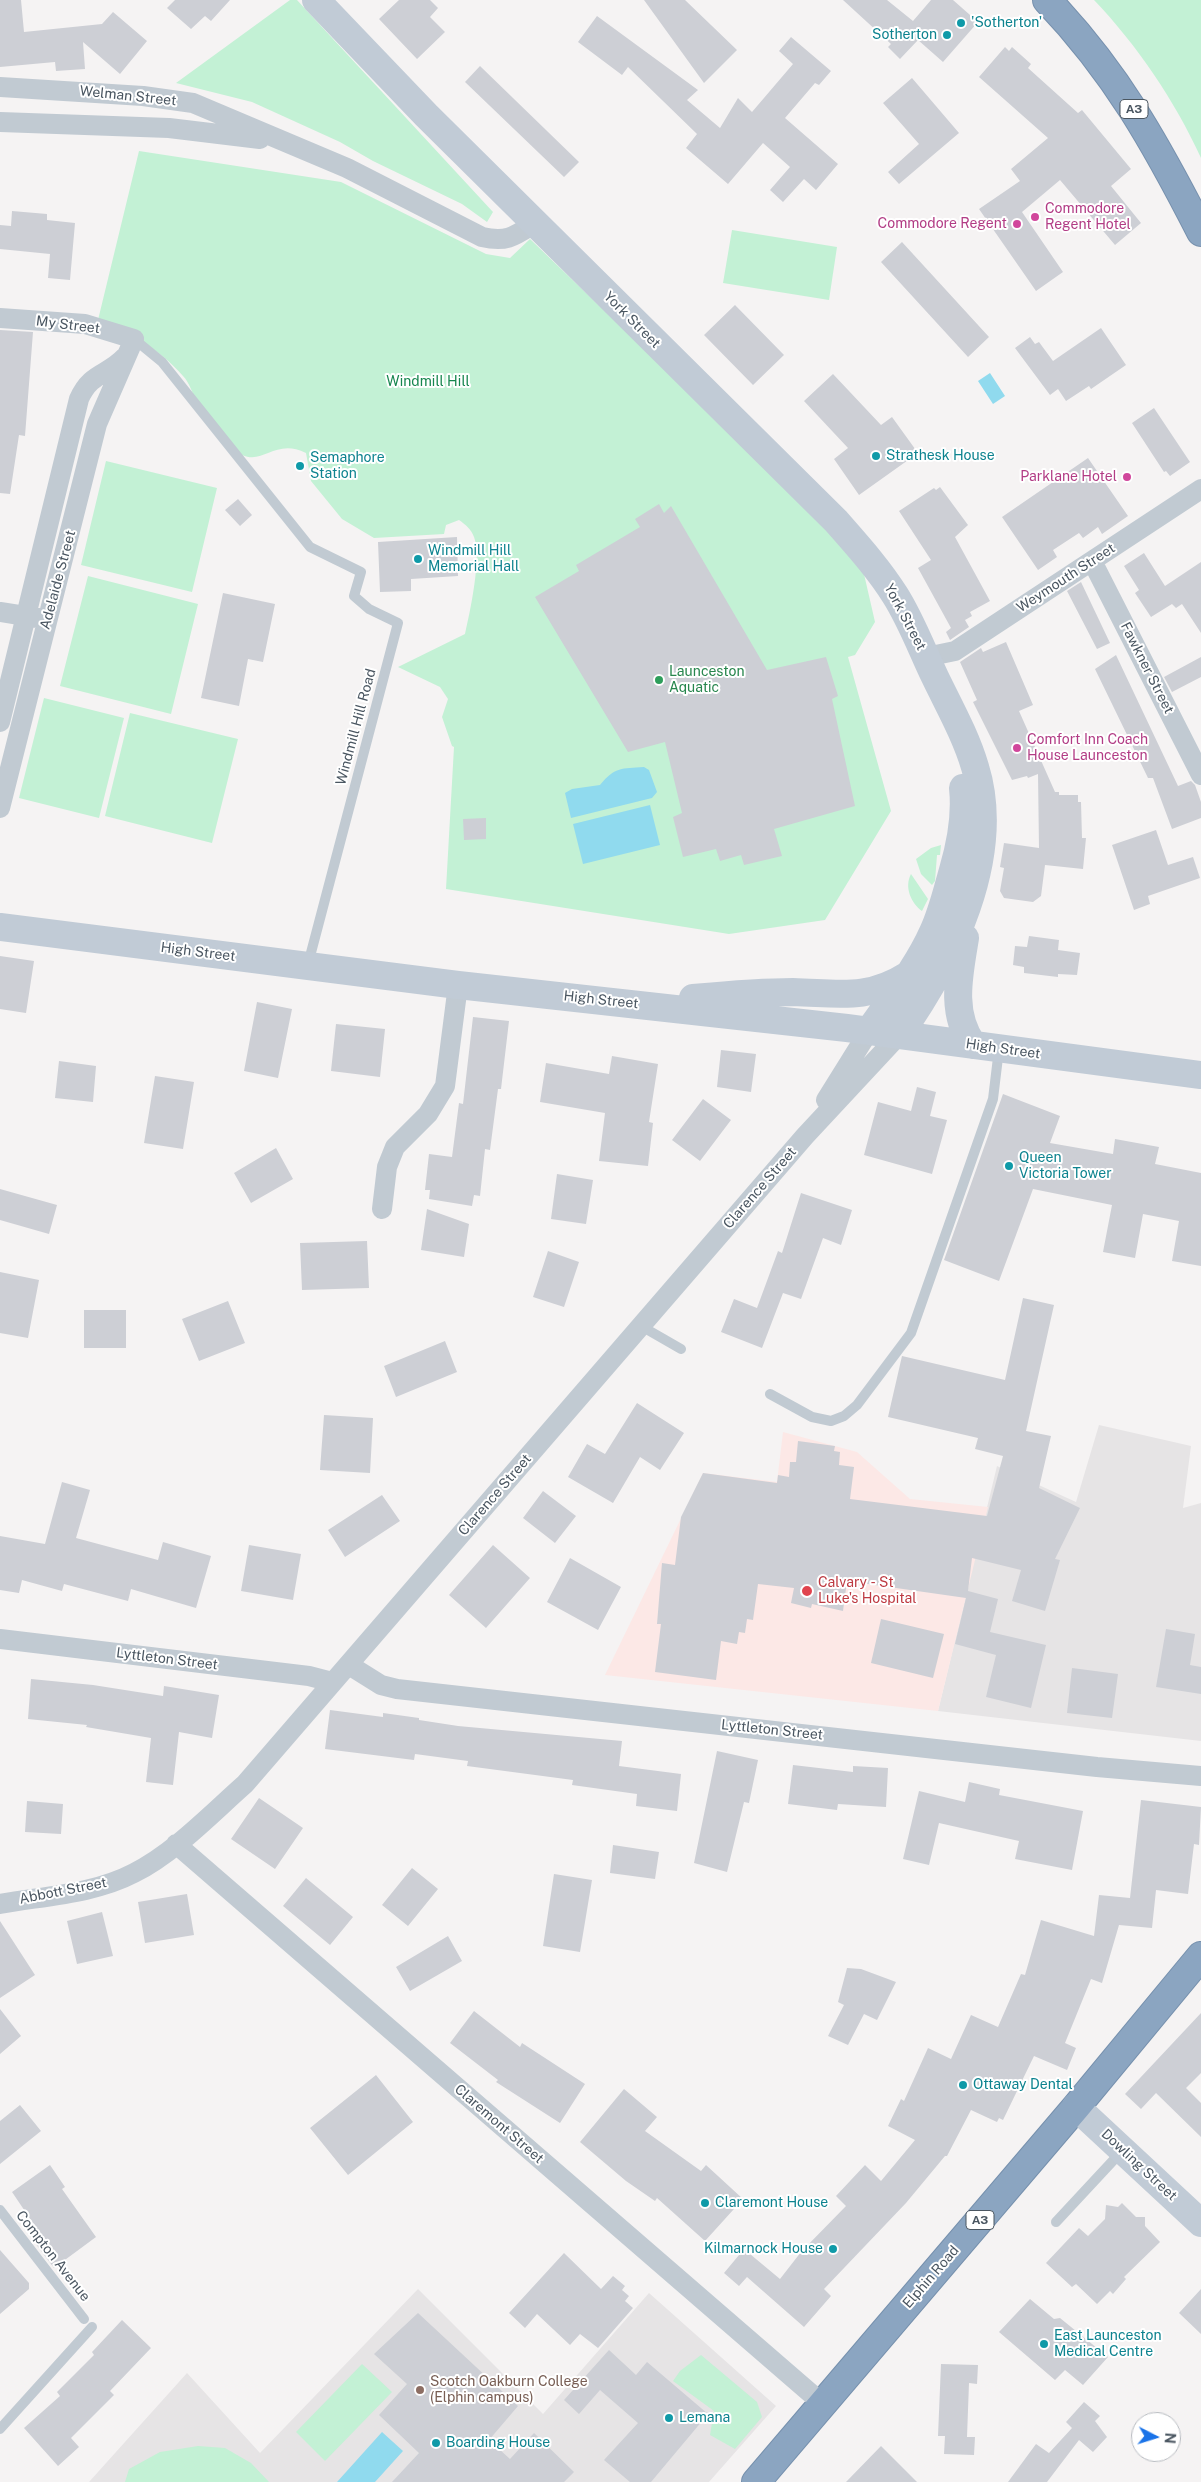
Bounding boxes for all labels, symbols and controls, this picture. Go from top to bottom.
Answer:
place label: 'Sotherton' [971,15,1042,31]
marker: 'Sotherton' [955,17,967,29]
place label: Sotherton [872,27,937,43]
marker: Sotherton [941,29,953,41]
street label: Welman Street [79,83,177,109]
road number: A3 [1120,100,1148,118]
place label: Commodore Regent Hotel [1045,201,1131,233]
marker: Commodore Regent Hotel [1029,211,1041,223]
place label: Commodore Regent [878,216,1007,232]
marker: Commodore Regent [1011,218,1023,230]
street label: York Street [600,288,664,352]
street label: My Street [35,313,101,337]
park label: Windmill Hill [386,374,470,390]
place label: Strathesk House [886,448,995,464]
place label: Semaphore Station [310,450,385,482]
marker: Strathesk House [870,450,882,462]
marker: Semaphore Station [294,460,306,472]
place label: Parklane Hotel [1020,469,1117,485]
marker: Parklane Hotel [1121,471,1133,483]
street label: Adelaide Street [37,529,79,631]
street label: Weymouth Street [1014,540,1118,616]
place label: Windmill Hill Memorial Hall [428,543,519,576]
marker: Windmill Hill Memorial Hall [412,553,424,565]
street label: York Street [880,581,930,653]
street label: Fawkner Street [1117,620,1177,716]
place label: Launceston Aquatic [669,664,745,696]
street label: Windmill Hill Road [332,667,380,787]
marker: Launceston Aquatic [653,674,665,686]
place label: Comfort Inn Coach House Launceston [1027,732,1148,764]
marker: Comfort Inn Coach House Launceston [1011,742,1023,754]
street label: High Street [160,939,236,965]
street label: High Street [563,988,639,1012]
street label: High Street [965,1035,1041,1063]
street label: Clarence Street [720,1144,800,1232]
place label: Queen Victoria Tower [1019,1150,1112,1182]
marker: Queen Victoria Tower [1003,1160,1015,1172]
street label: Clarence Street [455,1451,535,1539]
place label: Calvary - St Luke's Hospital [818,1575,917,1608]
marker: Calvary - St Luke's Hospital [800,1584,814,1598]
street label: Lyttleton Street [115,1644,219,1674]
street label: Lyttleton Street [720,1716,824,1744]
street label: Abbott Street [18,1874,108,1908]
place label: Ottaway Dental [973,2077,1073,2093]
marker: Ottaway Dental [957,2079,969,2091]
street label: Claremont Street [451,2081,547,2167]
street label: Dowling Street [1098,2126,1180,2204]
place label: Claremont House [715,2195,828,2211]
marker: Claremont House [699,2197,711,2209]
street label: Compton Avenue [12,2207,94,2305]
road number: A3 [966,2210,994,2230]
place label: Kilmarnock House [704,2241,823,2257]
street label: Elphin Road [899,2242,963,2312]
marker: Kilmarnock House [827,2243,839,2255]
place label: East Launceston Medical Centre [1054,2328,1162,2360]
marker: East Launceston Medical Centre [1038,2338,1050,2350]
place label: Scotch Oakburn College (Elphin campus) [430,2374,588,2406]
marker: Scotch Oakburn College (Elphin campus) [414,2384,426,2396]
place label: Lemana [679,2410,730,2426]
marker: Lemana [663,2412,675,2424]
north arrow [1131,2412,1181,2462]
text: N [1162,2432,1178,2444]
place label: Boarding House [446,2435,550,2451]
marker: Boarding House [430,2437,442,2449]

